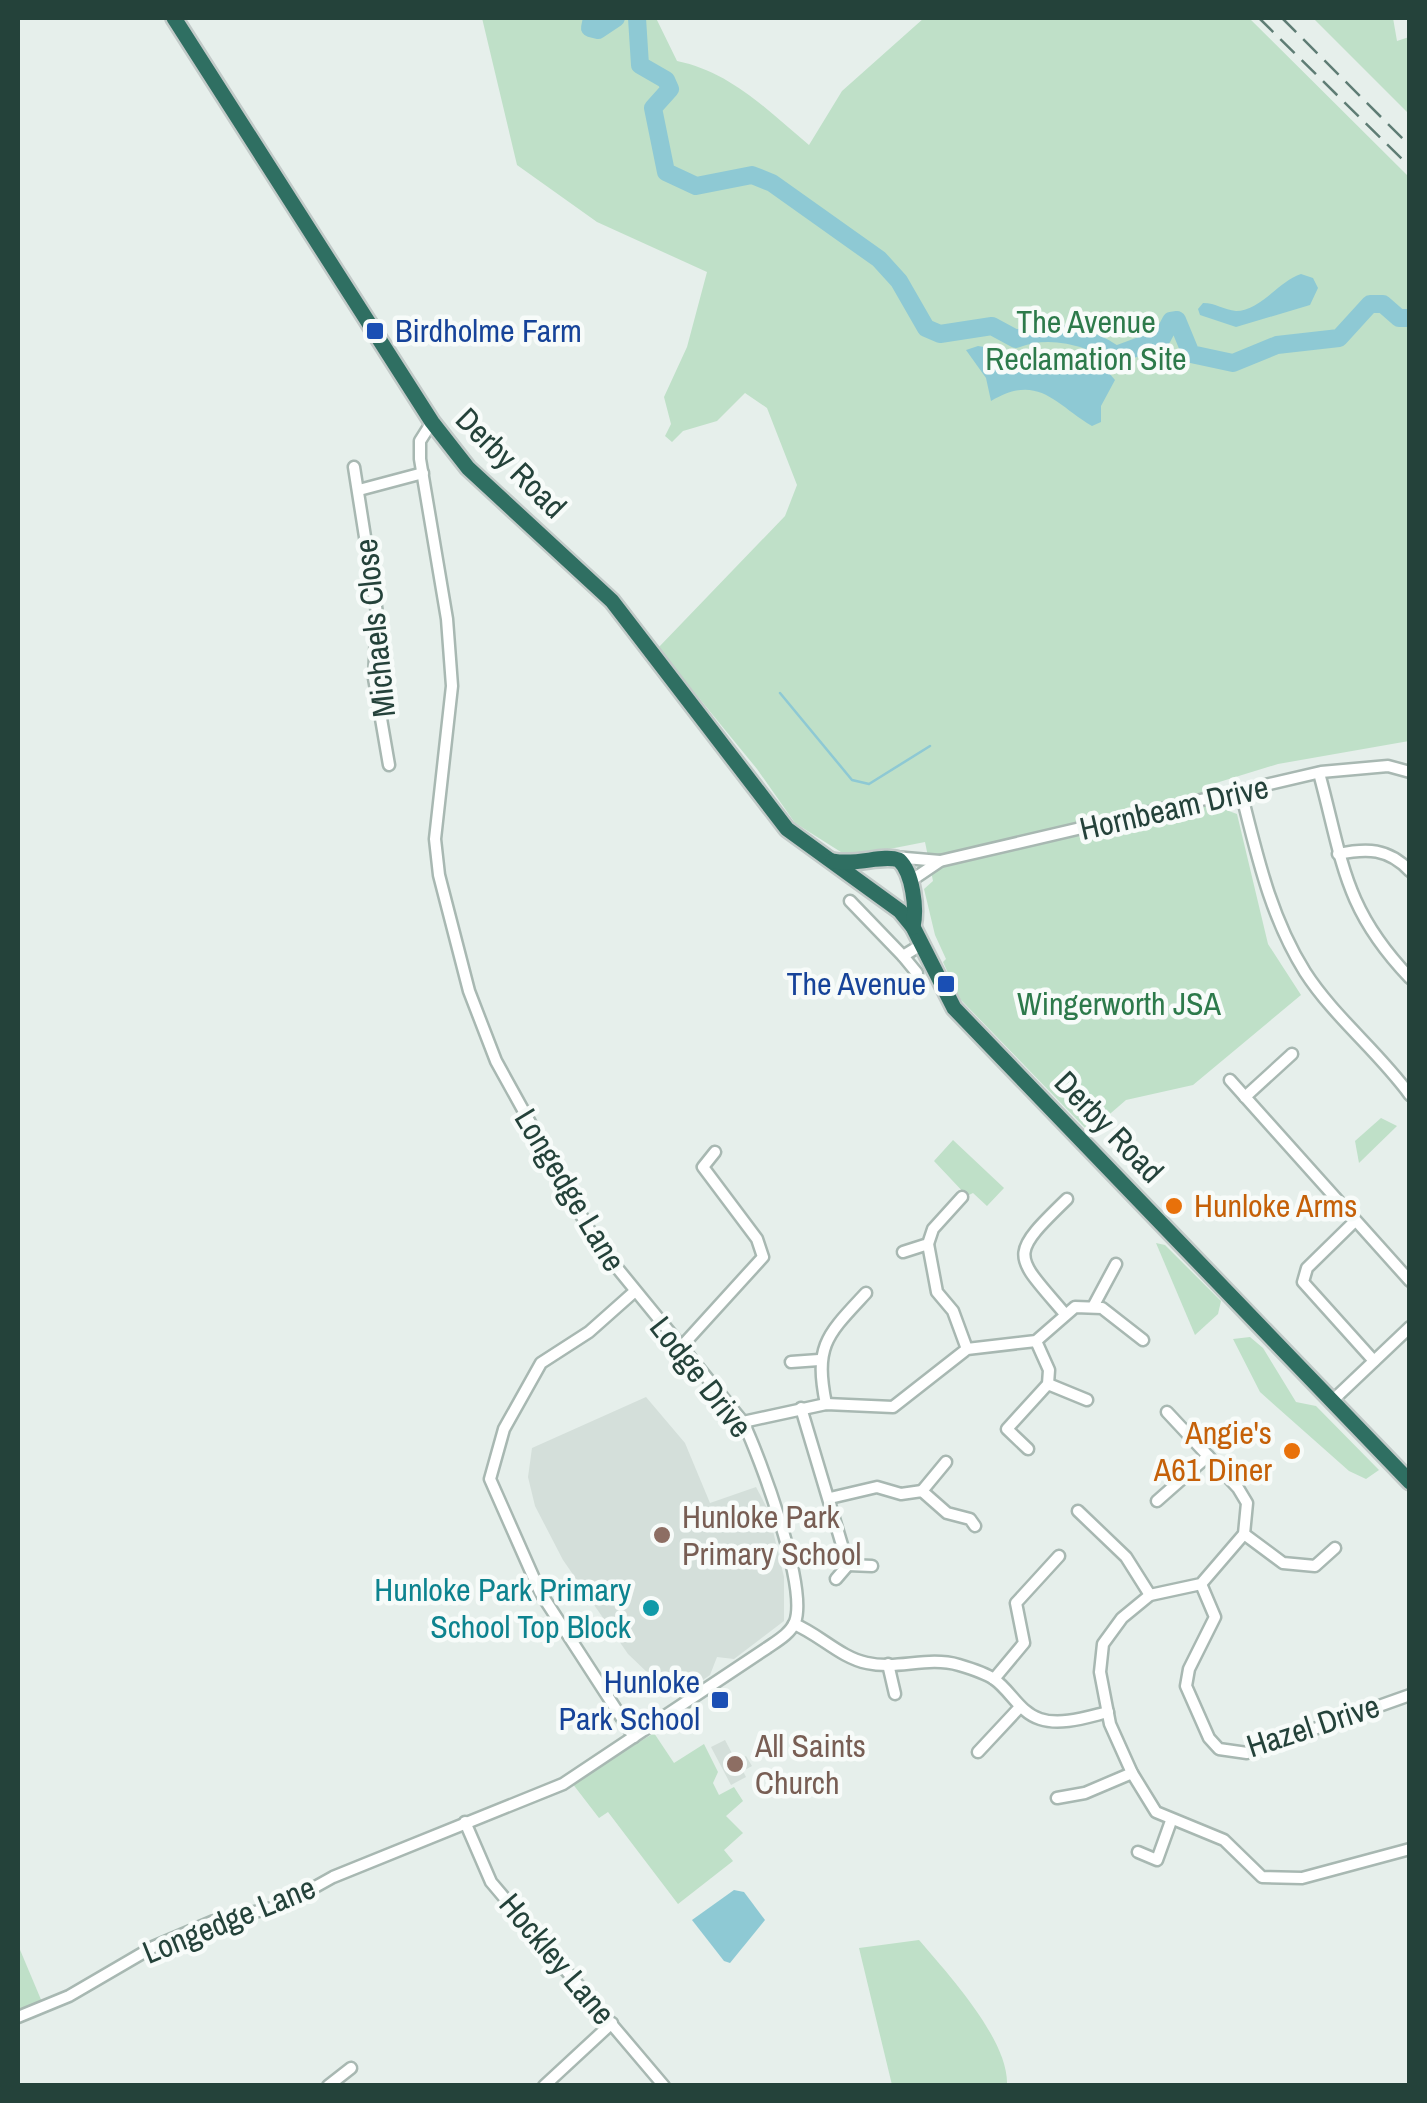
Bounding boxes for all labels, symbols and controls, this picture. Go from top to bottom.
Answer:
park label: The Avenue Reclamation Site [985,300,1187,380]
place label: Birdholme Farm [395,309,582,352]
marker: Birdholme Farm [364,320,386,342]
street label: Derby Road [447,398,576,527]
street label: Michaels Close [344,537,405,719]
street label: Hornbeam Drive [1075,765,1272,850]
place label: The Avenue [786,962,926,1005]
marker: The Avenue [935,973,957,995]
park label: Wingerworth JSA [1017,982,1222,1025]
street label: Derby Road [1045,1061,1173,1192]
street label: Longedge Lane [505,1100,636,1279]
place label: Hunloke Arms [1194,1184,1357,1227]
marker: Hunloke Arms [1163,1195,1185,1217]
street label: Lodge Drive [640,1307,762,1446]
place label: Angie's A61 Diner [1153,1411,1272,1491]
marker: Angie's A61 Diner [1281,1440,1303,1462]
place label: Hunloke Park Primary School [682,1495,861,1575]
marker: Hunloke Park Primary School [651,1524,673,1546]
place label: Hunloke Park Primary School Top Block [374,1568,632,1648]
marker: Hunloke Park Primary School Top Block [640,1597,662,1619]
place label: Hunloke Park School [559,1660,700,1740]
street label: Hazel Drive [1241,1684,1385,1767]
marker: Hunloke Park School [709,1689,731,1711]
place label: All Saints Church [754,1724,866,1804]
marker: All Saints Church [724,1753,746,1775]
street label: Longedge Lane [136,1865,321,1974]
street label: Hockley Lane [490,1884,625,2033]

